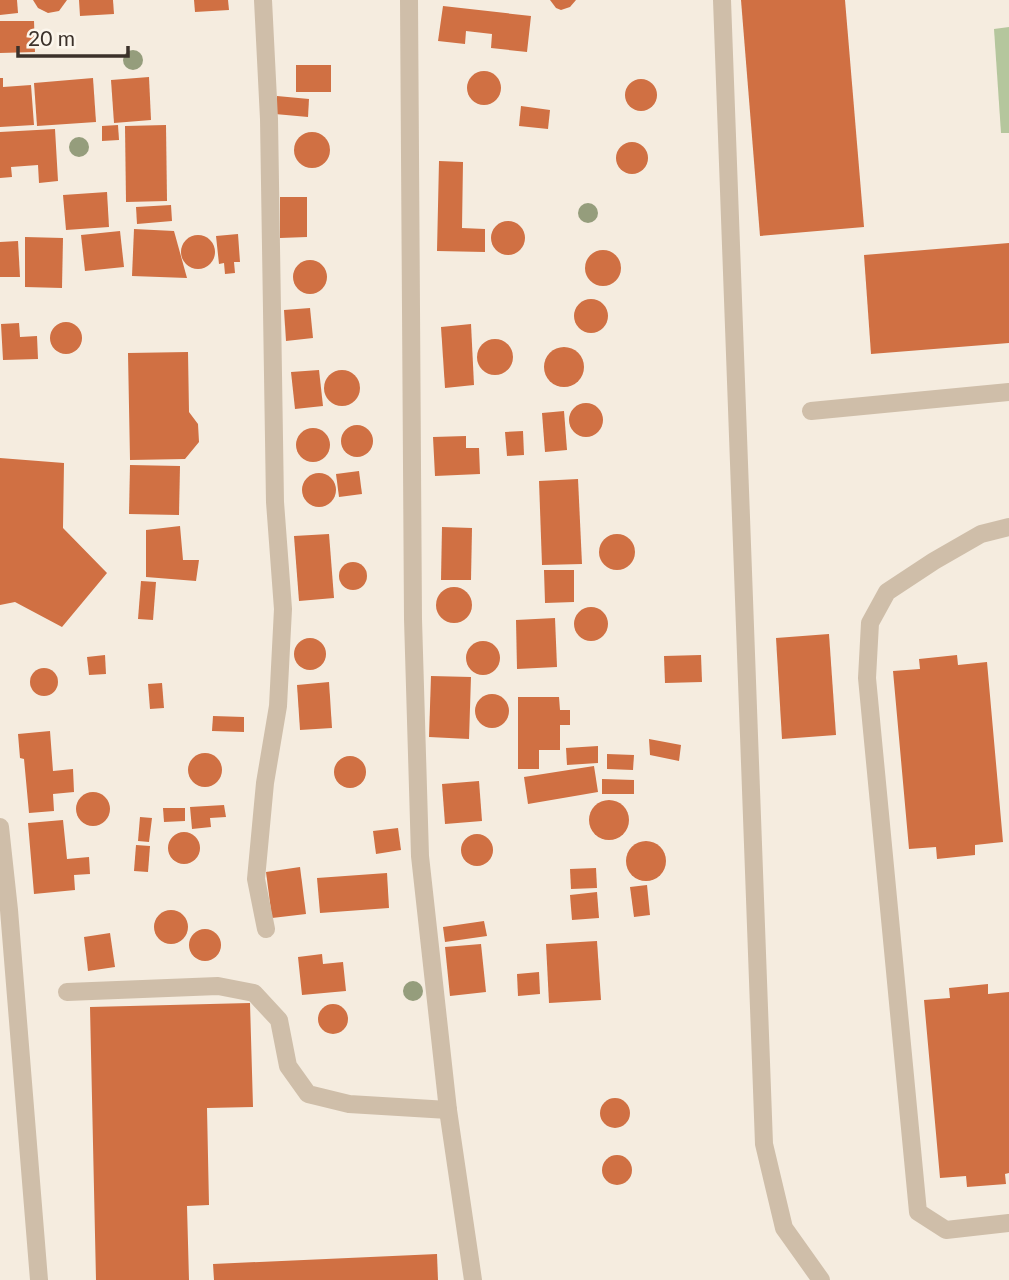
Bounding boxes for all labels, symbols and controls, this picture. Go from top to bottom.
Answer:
scale bar [18,14,128,58]
text: 20 m [28,25,75,50]

